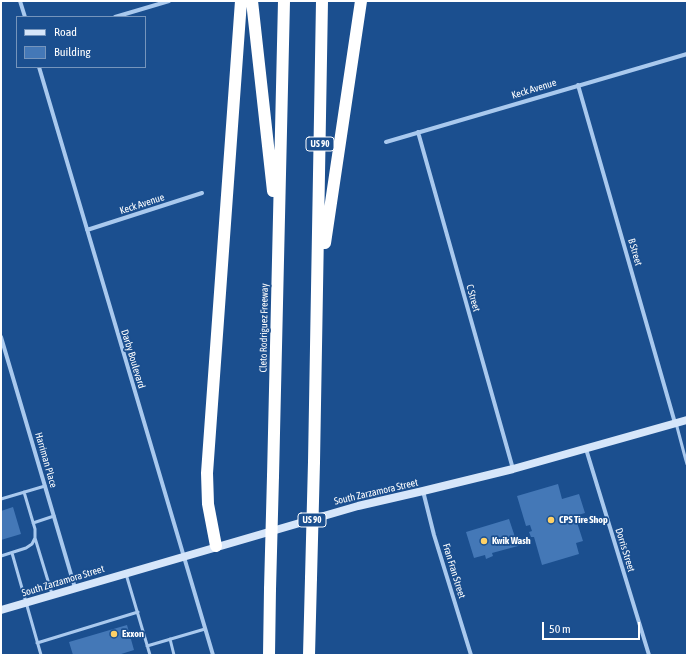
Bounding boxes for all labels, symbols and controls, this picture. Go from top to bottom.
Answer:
legend [16,16,146,68]
text: Road [54,25,77,39]
text: Building [54,45,91,59]
street label: Keck Avenue [510,76,558,102]
road number: US 90 [306,137,334,151]
street label: Keck Avenue [118,191,166,217]
street label: B Street [625,237,645,267]
street label: Cleto Rodriguez Freeway [257,283,271,373]
street label: C Street [463,283,483,313]
street label: Darby Boulevard [118,328,148,390]
street label: Harriman Place [32,431,60,489]
street label: South Zarzamora Street [333,477,419,507]
road number: US 90 [298,513,326,527]
place label: CPS Tire Shop [559,514,608,526]
marker: CPS Tire Shop [546,515,556,525]
street label: Dorris Street [613,527,637,573]
place label: Kwik Wash [492,535,531,547]
marker: Kwik Wash [479,536,489,546]
street label: Fran Fran Street [440,542,468,600]
street label: South Zarzamora Street [20,563,106,599]
scale bar [544,614,642,640]
text: 50 m [549,622,571,636]
place label: Exxon [122,628,144,640]
marker: Exxon [109,629,119,639]

